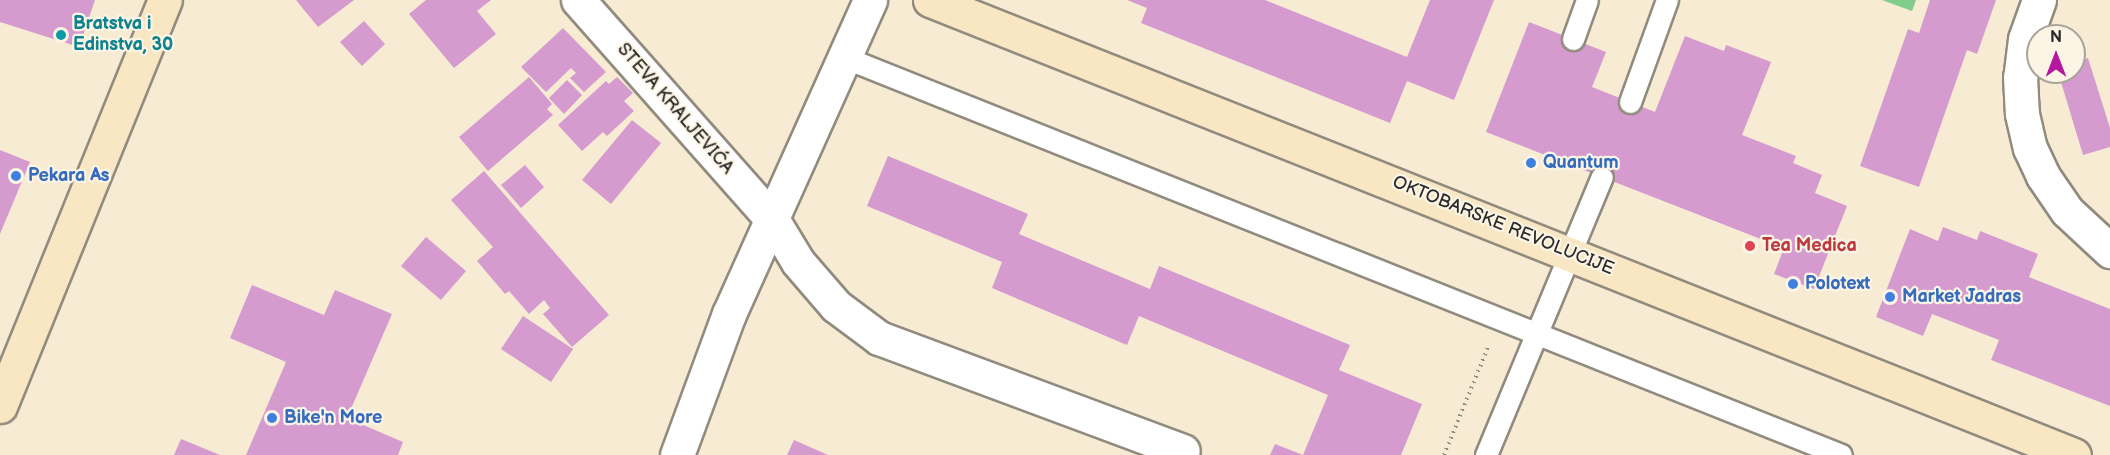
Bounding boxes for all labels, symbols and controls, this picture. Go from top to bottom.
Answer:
place label: Bratstva i Edinstva, 30 [73,14,173,57]
north arrow [2026,24,2086,84]
marker: Bratstva i Edinstva, 30 [54,28,68,42]
text: N [2050,28,2062,47]
street label: STEVA KRALJEVIĆA [612,39,738,179]
place label: Quantum [1543,152,1619,174]
marker: Quantum [1524,156,1538,170]
place label: Pekara As [28,165,109,187]
marker: Pekara As [9,169,23,183]
street label: OKTOBARSKE REVOLUCIJE [1389,172,1617,280]
place label: Tea Medica [1762,235,1857,257]
marker: Tea Medica [1743,239,1757,253]
place label: Polotext [1805,273,1870,295]
marker: Polotext [1786,277,1800,291]
place label: Market Jadras [1902,286,2021,308]
marker: Market Jadras [1883,290,1897,304]
place label: Bike'n More [284,407,382,429]
marker: Bike'n More [265,411,279,425]

